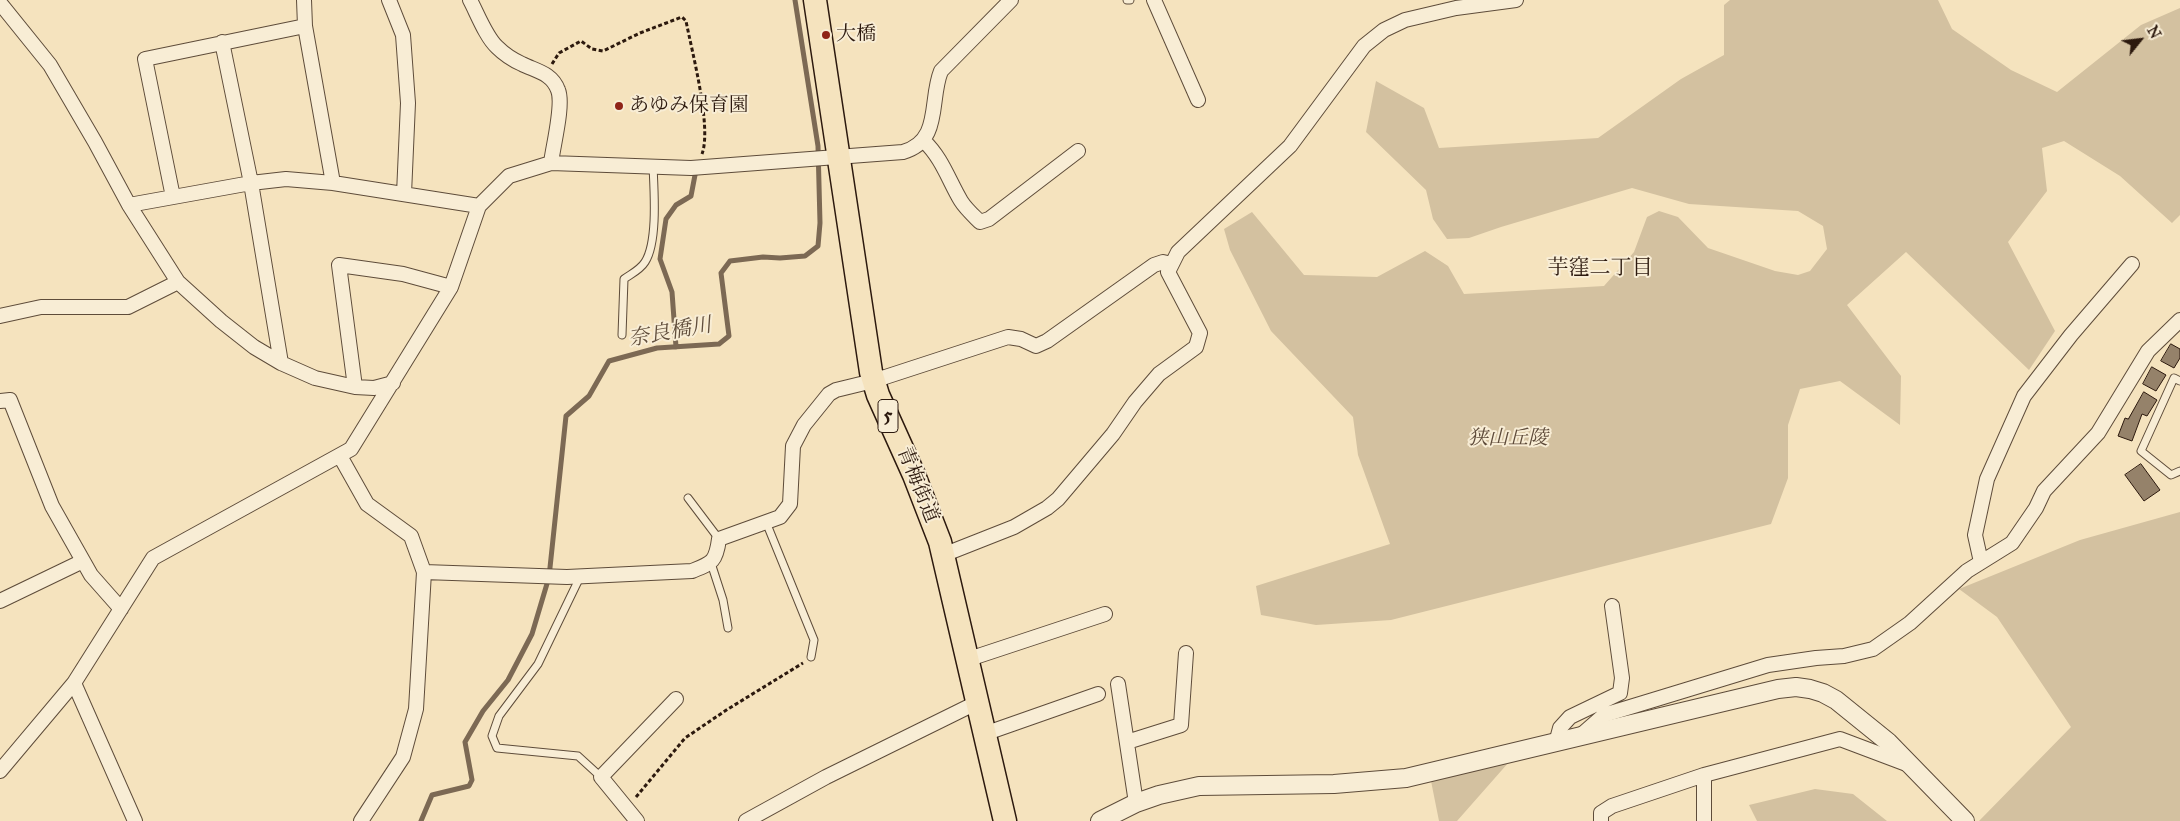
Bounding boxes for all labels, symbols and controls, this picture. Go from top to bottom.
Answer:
north arrow [2115,15,2165,65]
place label: 大橋 [836,23,876,47]
text: N [2143,23,2164,42]
marker: 大橋 [820,29,832,41]
place label: あゆみ保育園 [629,94,749,118]
marker: あゆみ保育園 [613,100,625,112]
district label: 芋窪二丁目 [1548,256,1652,282]
water label: 奈良橋川 [626,313,714,353]
road number: 5 [878,400,898,432]
park label: 狭山丘陵 [1468,427,1548,451]
street label: 青梅街道 [891,443,943,527]

